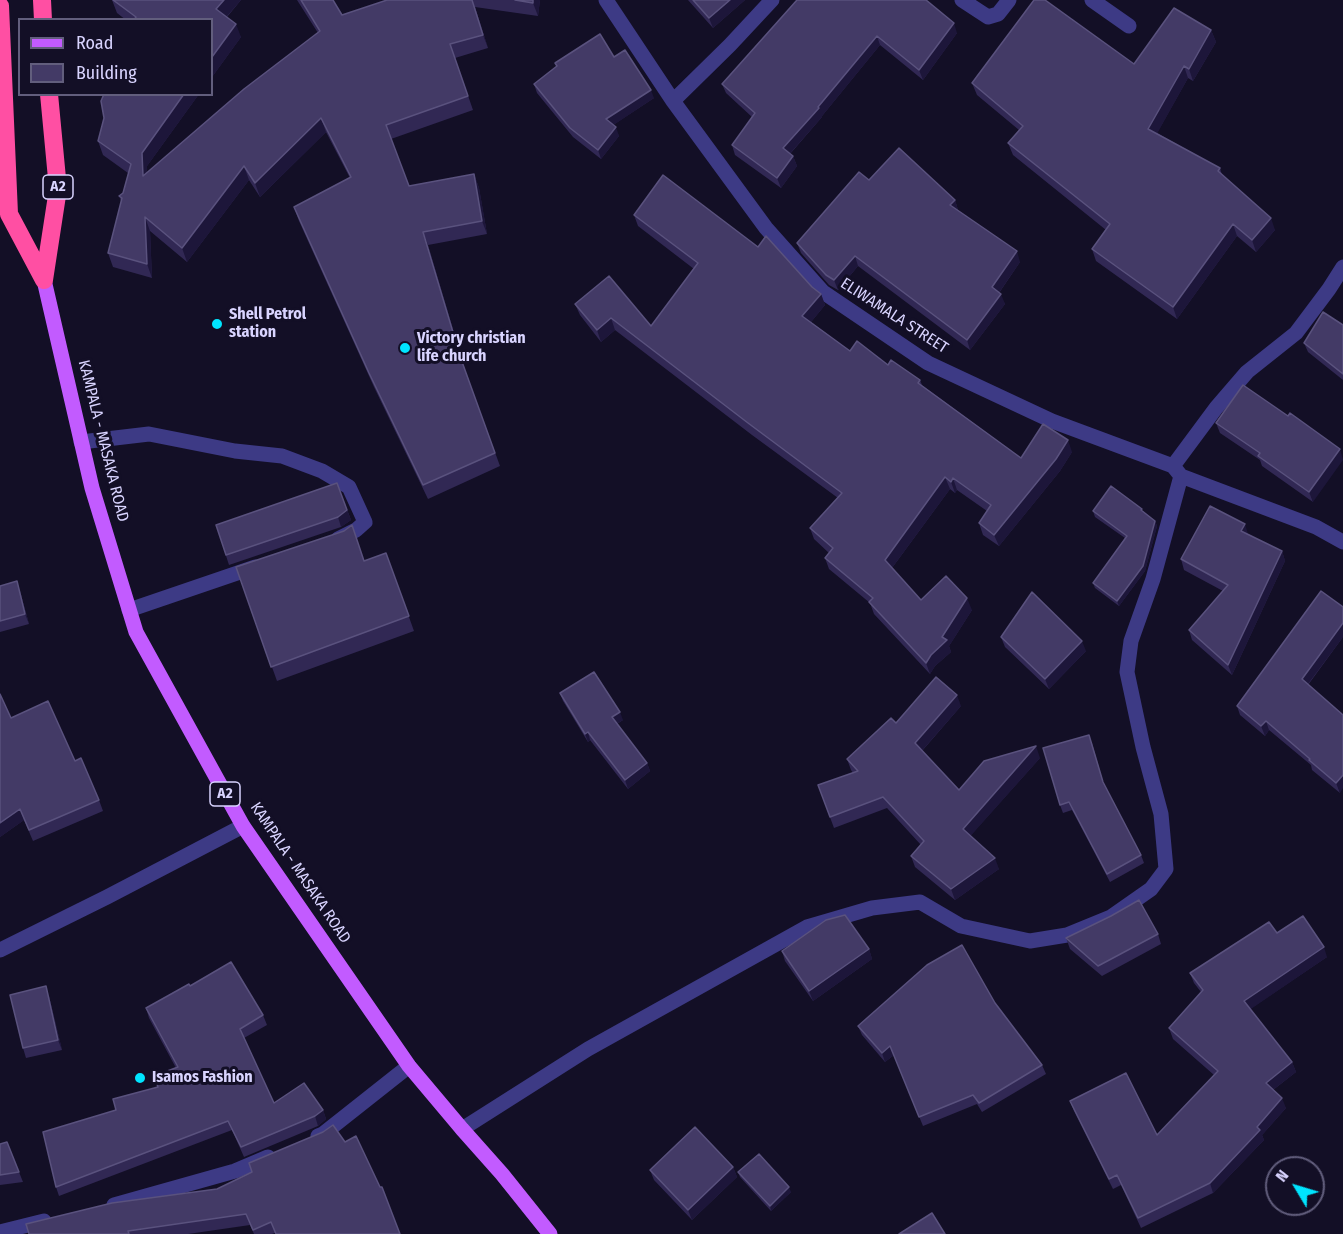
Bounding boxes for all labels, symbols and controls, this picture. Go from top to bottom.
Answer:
legend [18,18,213,96]
text: Road [76,32,113,54]
text: Building [76,62,137,84]
road number: A2 [43,175,73,199]
street label: ELIWAMALA STREET [837,274,951,358]
place label: Shell Petrol station [229,305,306,343]
marker: Shell Petrol station [210,317,224,331]
place label: Victory christian life church [417,329,526,367]
marker: Victory christian life church [398,341,412,355]
street label: KAMPALA - MASAKA ROAD [74,358,132,524]
road number: A2 [210,782,240,806]
street label: KAMPALA - MASAKA ROAD [246,799,354,947]
place label: Isamos Fashion [152,1068,253,1088]
marker: Isamos Fashion [133,1071,147,1085]
north arrow [1265,1156,1325,1216]
text: N [1272,1166,1292,1185]

